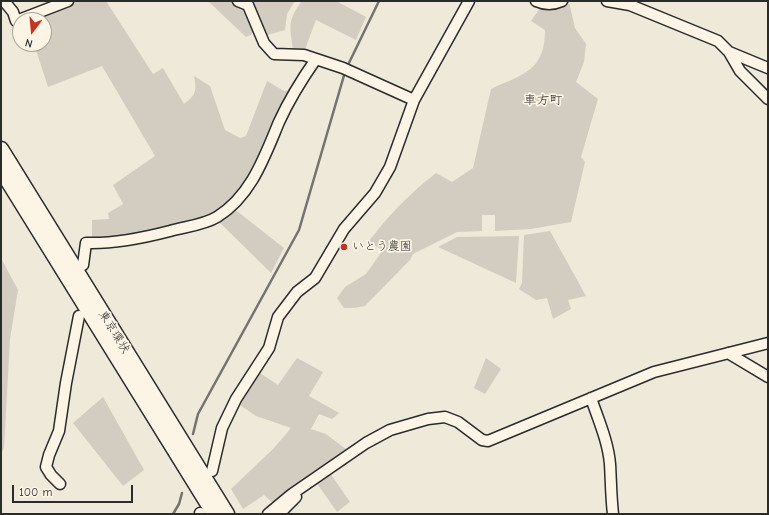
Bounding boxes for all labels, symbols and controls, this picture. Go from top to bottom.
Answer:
north arrow [12,12,52,52]
text: N [24,36,34,50]
district label: 車方町 [524,92,562,108]
place label: いとう農園 [352,240,412,254]
marker: いとう農園 [339,242,349,252]
street label: 東京環状 [95,308,133,356]
scale bar [14,477,135,503]
text: 100 m [19,485,52,499]

